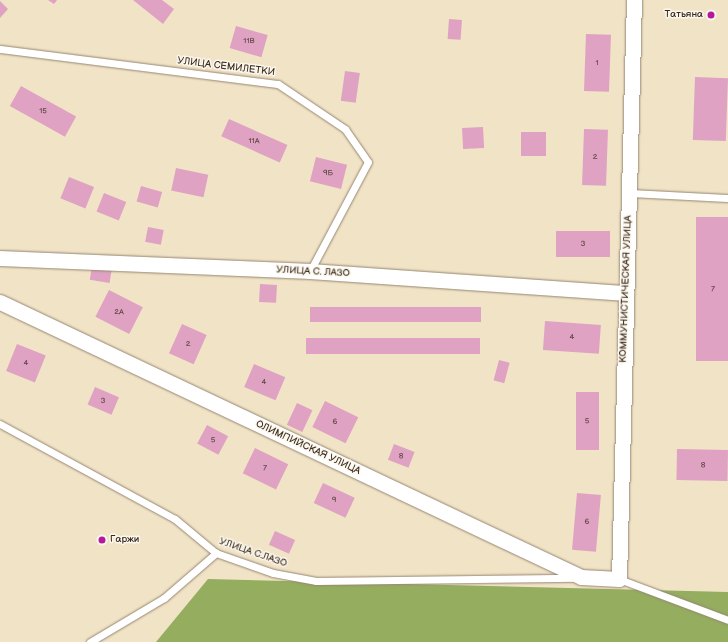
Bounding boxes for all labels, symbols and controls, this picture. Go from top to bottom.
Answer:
place label: Татьяна [665,9,703,21]
marker: Татьяна [706,10,716,20]
house number: 11В [243,36,255,46]
street label: УЛИЦА СЕМИЛЕТКИ [176,55,276,79]
house number: 1 [595,58,599,68]
house number: 15 [39,106,47,116]
house number: 11А [248,136,260,146]
house number: 2 [593,152,597,162]
house number: 9Б [323,168,333,178]
street label: КОММУНИСТИЧЕСКАЯ УЛИЦА [617,215,635,363]
house number: 3 [581,239,585,249]
street label: УЛИЦА С. ЛАЗО [276,264,350,280]
house number: 7 [711,284,715,294]
house number: 2А [114,307,124,317]
house number: 4 [570,332,574,342]
house number: 2 [186,339,190,349]
house number: 4 [24,358,28,368]
house number: 4 [262,377,266,387]
house number: 3 [101,396,105,406]
house number: 5 [585,416,589,426]
house number: 6 [333,417,337,427]
street label: ОЛИМПИЙСКАЯ УЛИЦА [254,418,362,478]
house number: 5 [211,435,215,445]
house number: 8 [399,451,403,461]
house number: 8 [701,460,705,470]
house number: 7 [263,463,267,473]
house number: 9 [332,495,336,505]
house number: 6 [585,517,589,527]
place label: Гаржи [110,534,139,546]
marker: Гаржи [97,535,107,545]
street label: УЛИЦА С.ЛАЗО [218,536,288,570]

